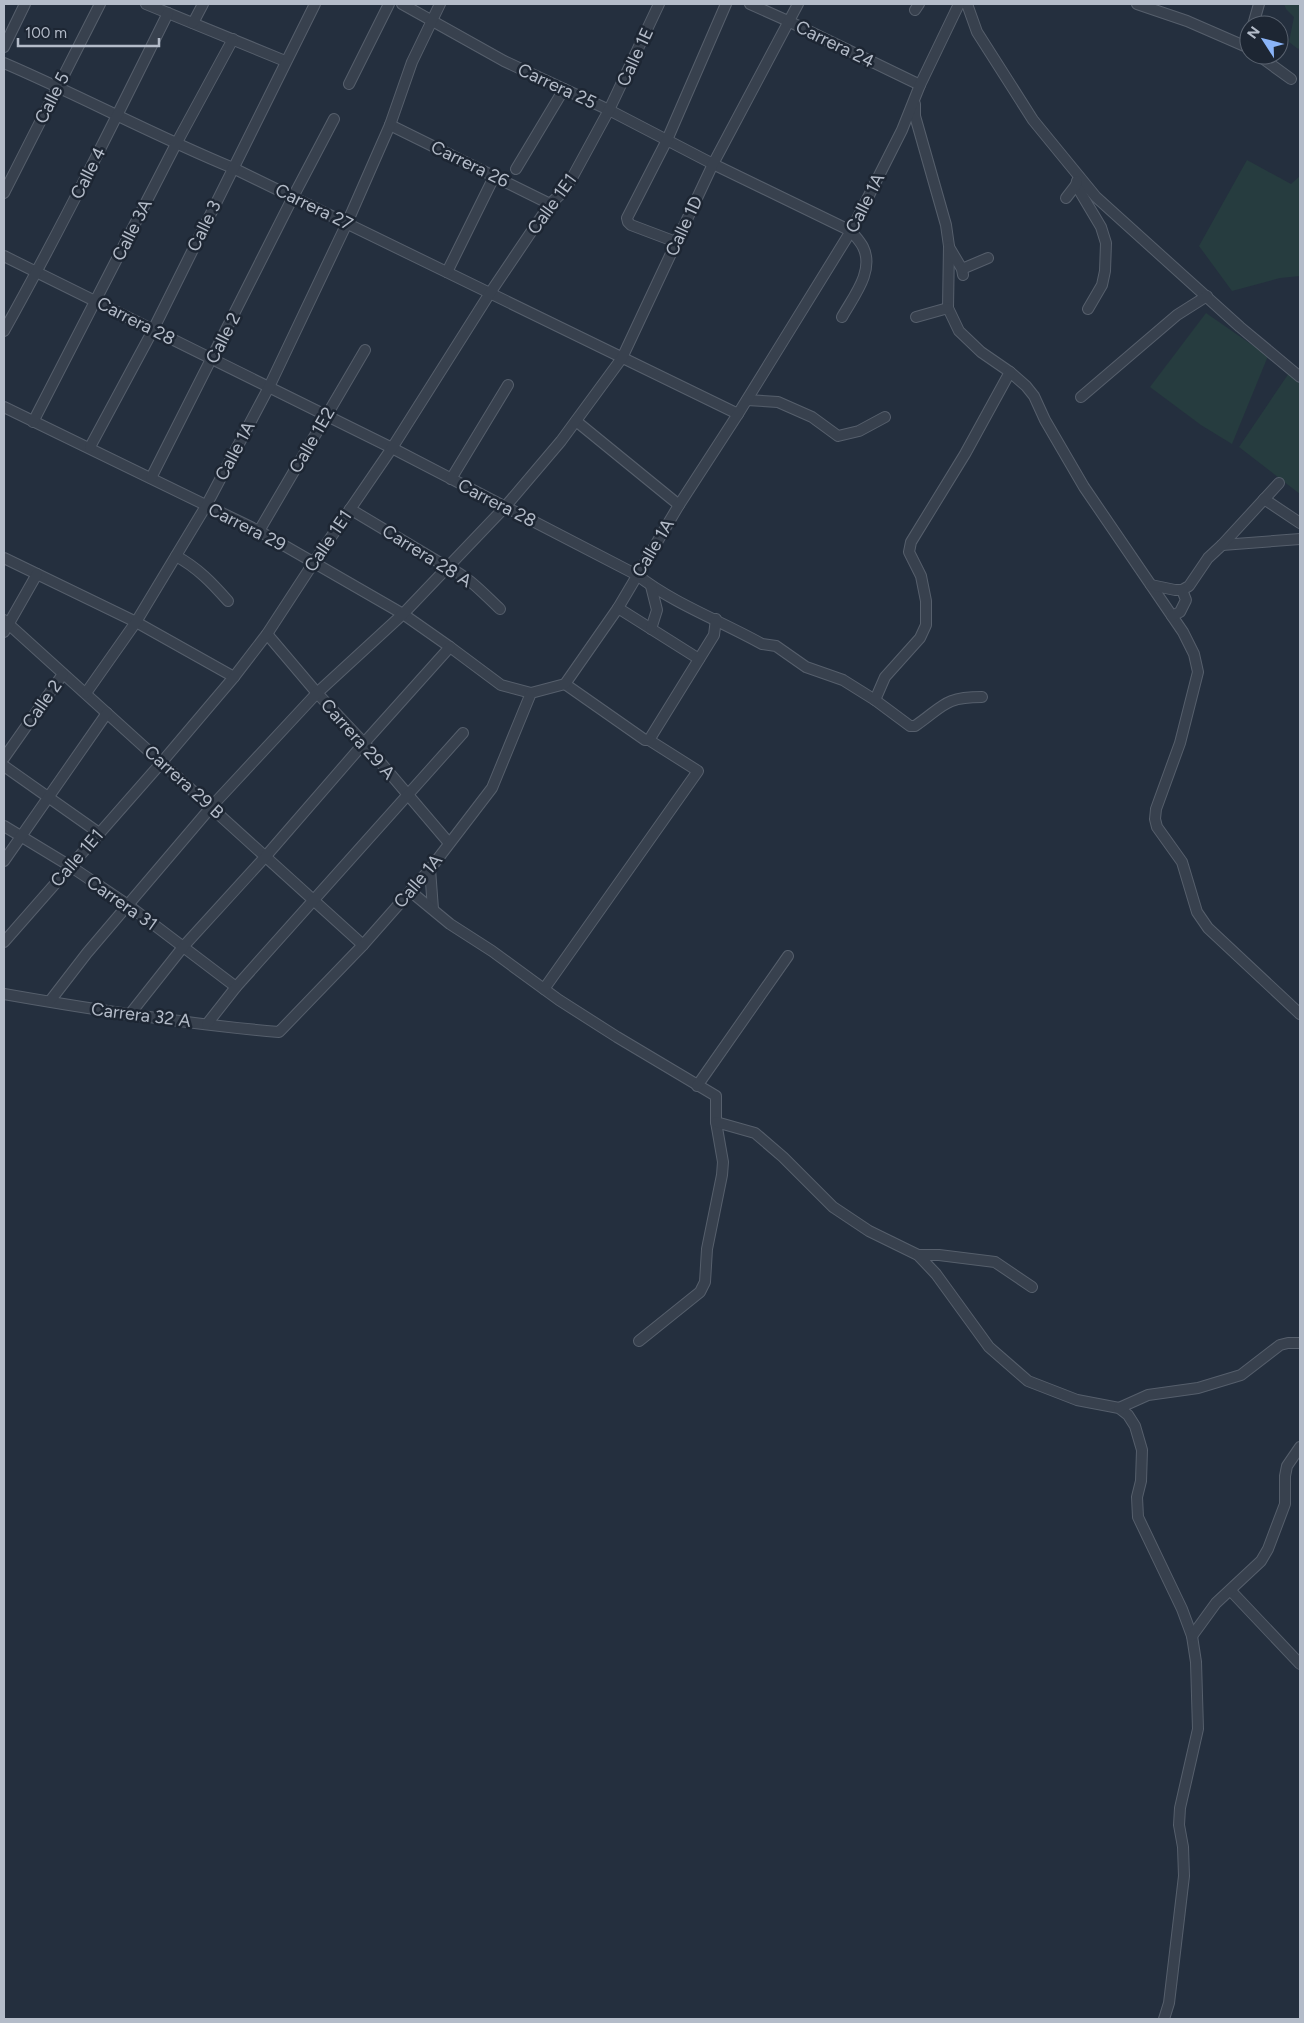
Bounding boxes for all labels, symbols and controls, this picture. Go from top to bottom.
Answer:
scale bar [18,15,159,47]
street label: Carrera 24 [792,15,878,73]
north arrow [1239,15,1289,65]
text: N [1244,23,1264,42]
text: 100 m [25,24,67,42]
street label: Calle 1E [612,24,658,90]
street label: Carrera 25 [514,58,600,114]
street label: Calle 5 [30,69,74,127]
street label: Carrera 26 [427,136,513,192]
street label: Calle 4 [66,143,110,203]
street label: Calle 1E1 [523,169,581,239]
street label: Calle 1A [841,170,889,236]
street label: Carrera 27 [272,179,357,235]
street label: Calle 1D [660,192,708,260]
street label: Calle 3A [107,195,157,265]
street label: Calle 3 [182,197,226,255]
street label: Carrera 28 [93,292,179,350]
street label: Calle 2 [201,309,245,367]
street label: Calle 1E2 [284,403,340,477]
street label: Calle 1A [210,418,260,484]
street label: Carrera 28 [454,474,540,532]
street label: Carrera 29 [205,498,289,556]
street label: Calle 1E1 [299,506,357,576]
street label: Calle 1A [627,515,679,581]
street label: Carrera 28 A [378,520,476,592]
street label: Calle 2 [17,675,67,733]
street label: Carrera 29 A [316,694,400,784]
street label: Carrera 29 B [140,741,228,823]
street label: Calle 1E1 [46,824,108,892]
street label: Calle 1A [389,849,447,913]
street label: Carrera 31 [82,871,162,935]
street label: Carrera 32 A [90,998,192,1032]

